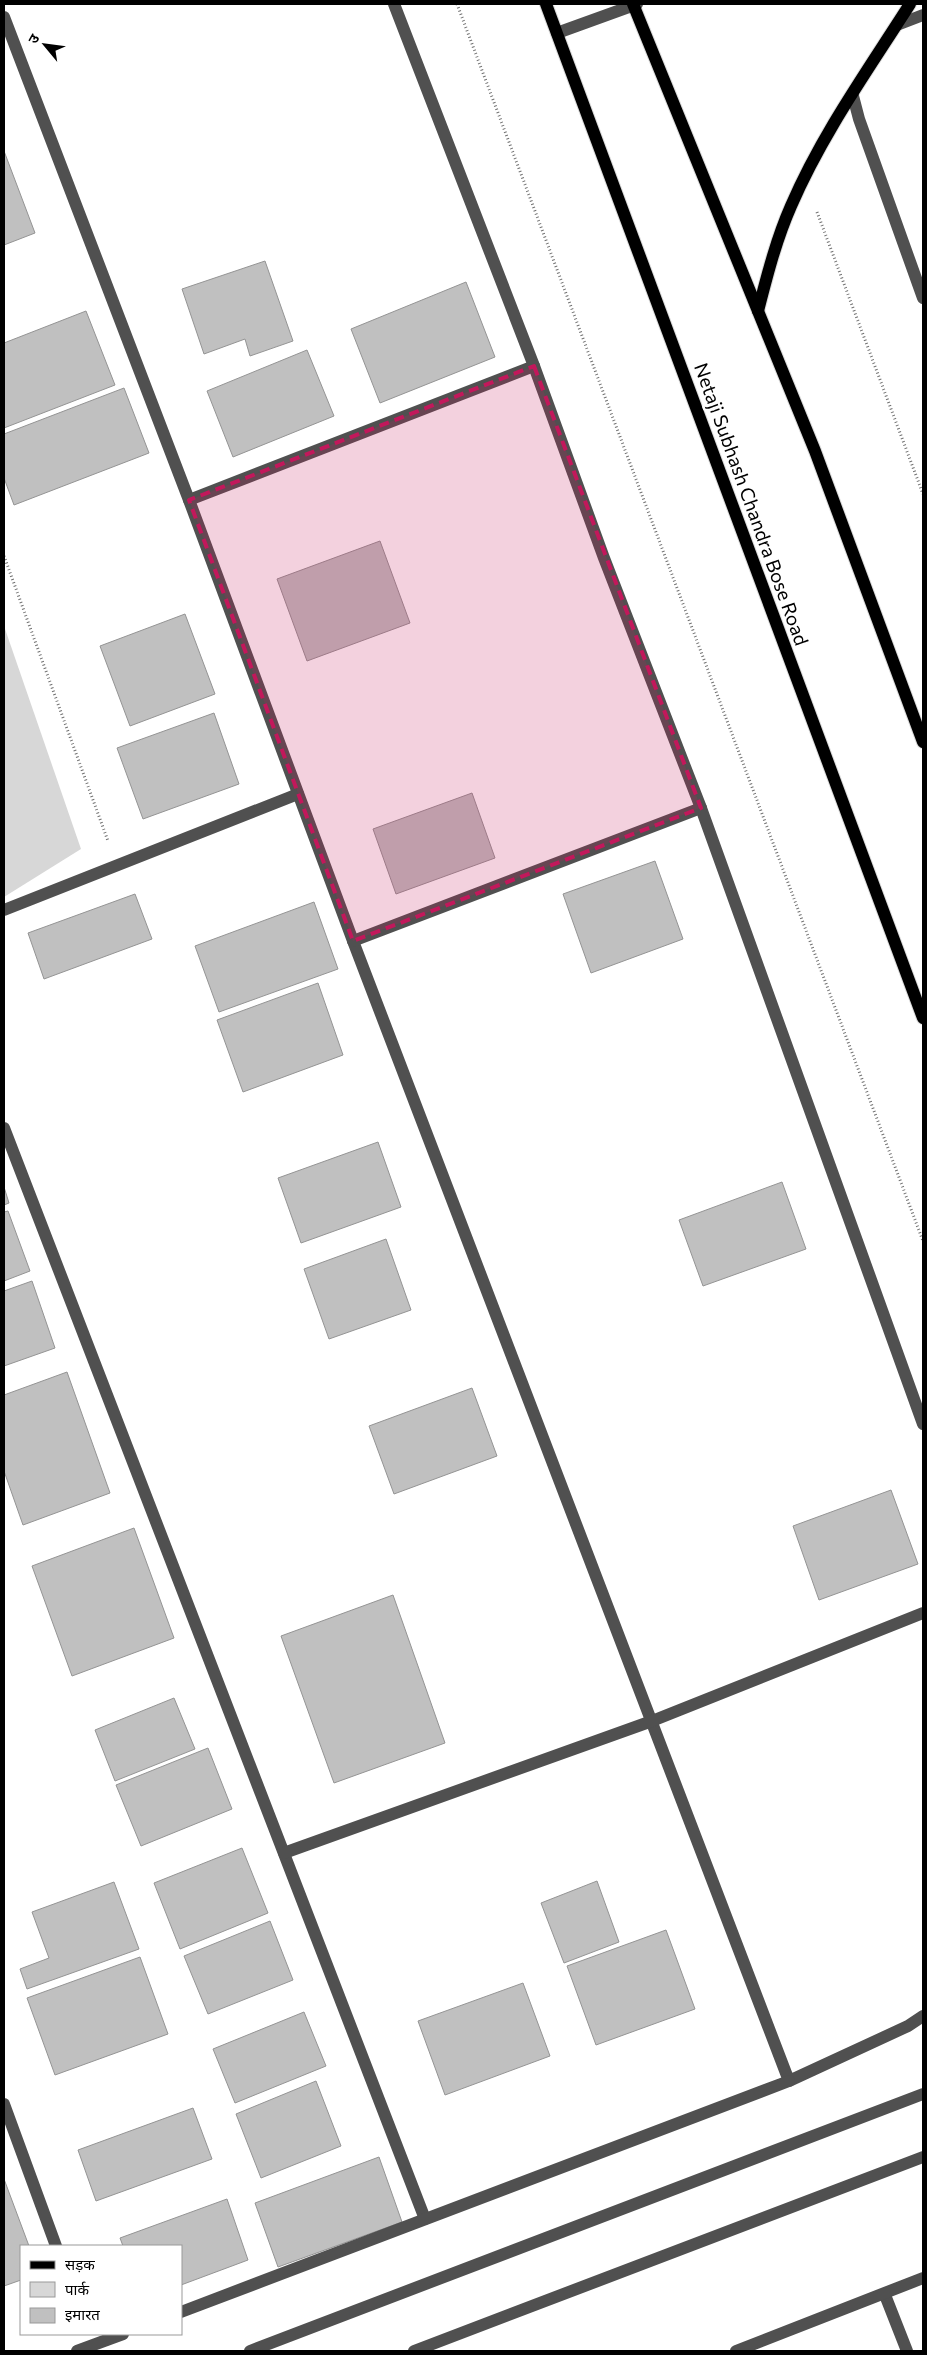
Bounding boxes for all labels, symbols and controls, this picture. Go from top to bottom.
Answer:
north arrow [20,20,70,70]
text: उ [24,30,43,46]
street label: Netaji Subhash Chandra Bose Road [690,360,814,648]
legend [20,2245,182,2335]
text: सड़क [65,2255,95,2273]
text: पार्क [65,2280,89,2298]
text: इमारत [65,2305,100,2323]

